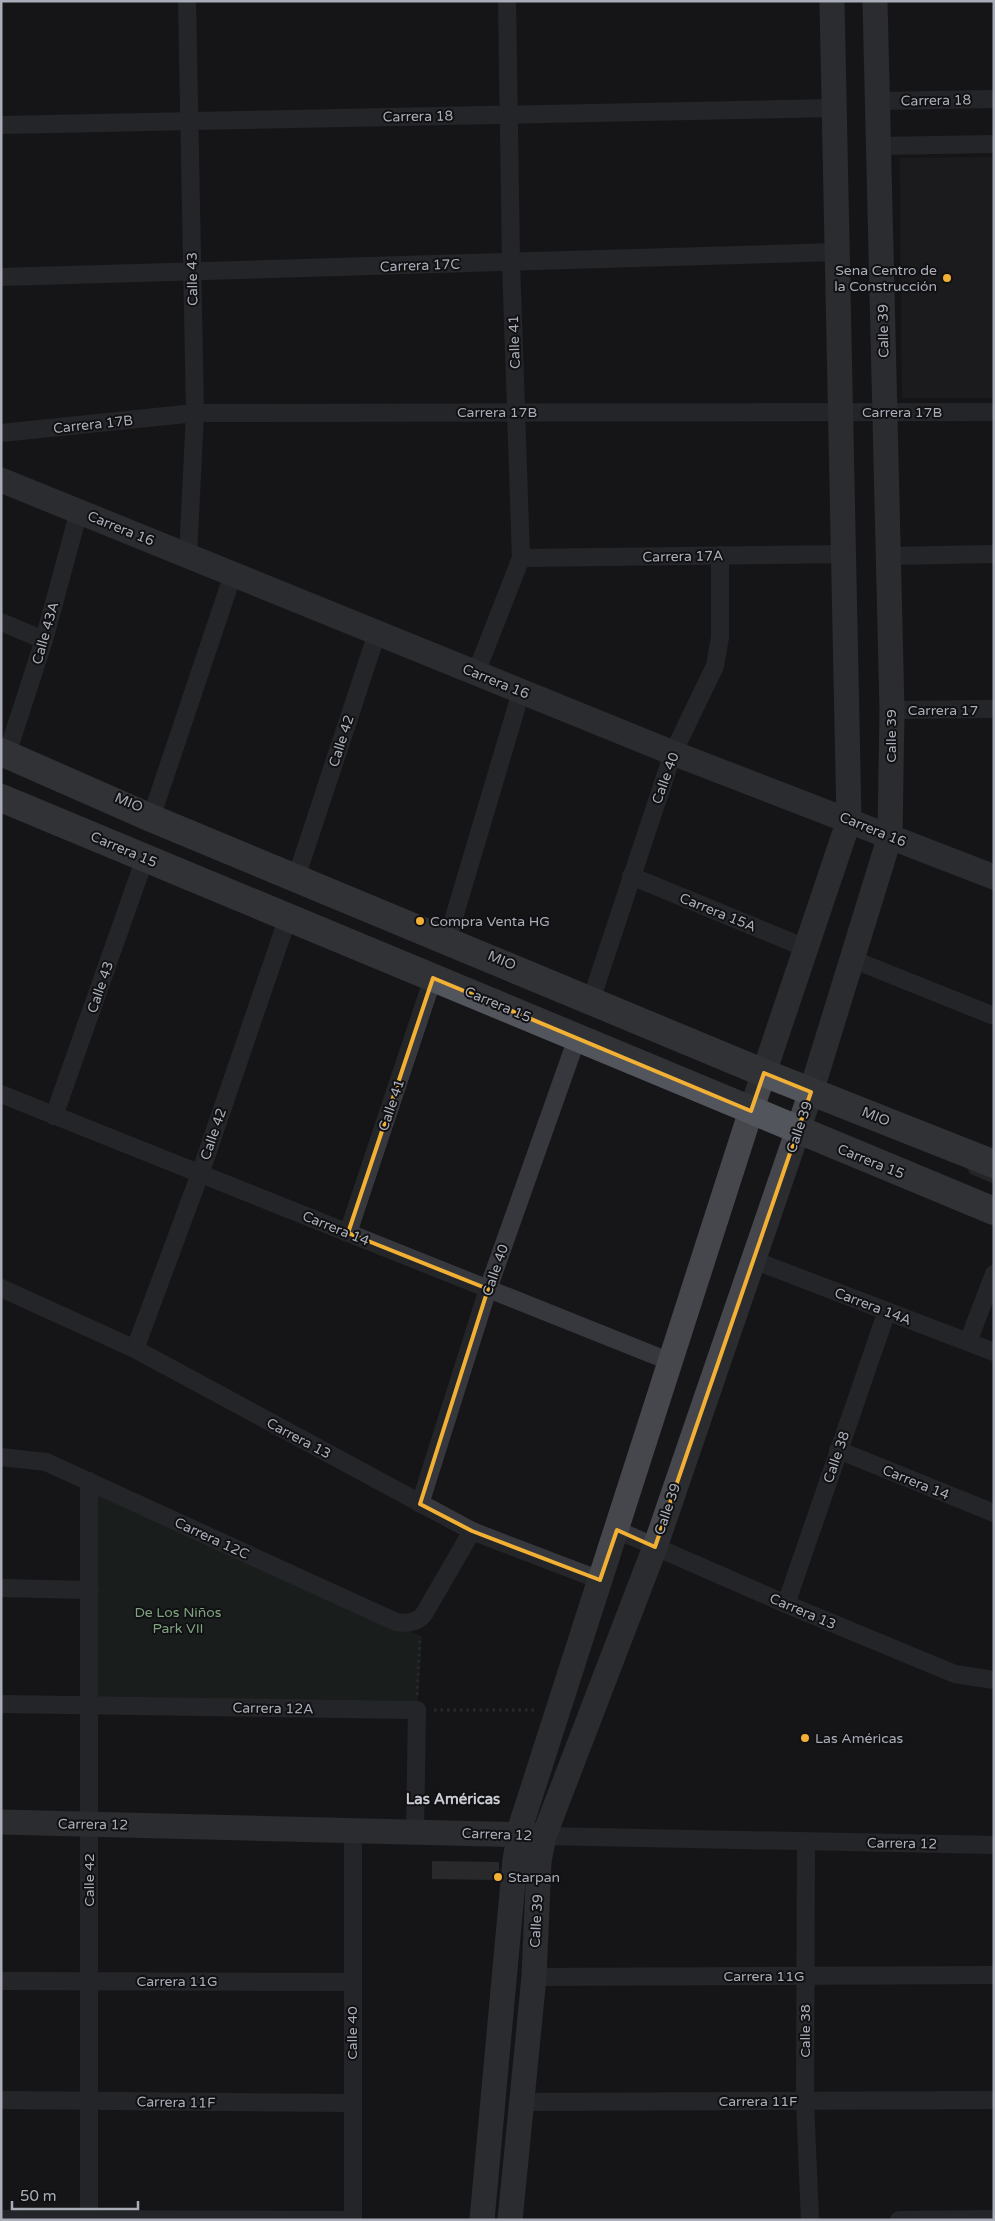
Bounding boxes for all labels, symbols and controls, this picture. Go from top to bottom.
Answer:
street label: Carrera 18 [901,91,972,110]
street label: Carrera 18 [383,107,454,126]
street label: Calle 43 [184,252,201,306]
street label: Carrera 17C [380,256,461,275]
place label: Sena Centro de la Construcción [834,262,937,295]
marker: Sena Centro de la Construcción [941,272,953,284]
street label: Calle 39 [875,304,892,358]
street label: Calle 41 [505,315,524,369]
street label: Carrera 17B [457,404,537,421]
street label: Carrera 17B [862,404,942,421]
street label: Carrera 17B [52,412,134,437]
street label: Carrera 16 [85,507,157,550]
street label: Carrera 17A [642,547,724,566]
street label: Calle 43A [28,600,62,666]
street label: Carrera 16 [460,660,532,703]
street label: Carrera 17 [908,702,978,719]
street label: Calle 39 [883,709,900,763]
street label: Calle 42 [325,713,358,769]
street label: Calle 40 [648,750,683,806]
street label: MIO [112,789,145,816]
street label: Carrera 16 [837,808,909,851]
street label: Carrera 15 [88,828,160,871]
street label: Carrera 15A [677,889,759,936]
place label: Compra Venta HG [430,913,550,930]
marker: Compra Venta HG [414,915,426,927]
street label: MIO [485,947,518,974]
street label: Calle 43 [84,959,117,1015]
street label: Carrera 15 [462,983,534,1026]
street label: Calle 41 [375,1077,408,1133]
street label: Calle 39 [783,1099,816,1155]
street label: MIO [859,1103,892,1130]
street label: Calle 42 [197,1106,230,1162]
street label: Carrera 15 [835,1140,907,1183]
street label: Carrera 14 [300,1207,372,1250]
street label: Calle 40 [479,1242,512,1298]
street label: Carrera 14A [832,1284,914,1329]
street label: Carrera 13 [264,1414,334,1462]
street label: Calle 38 [820,1429,853,1485]
street label: Carrera 14 [880,1461,952,1504]
street label: Calle 39 [651,1481,684,1537]
street label: Carrera 12C [172,1514,252,1563]
street label: Carrera 13 [767,1590,839,1633]
park label: De Los Niños Park VII [134,1604,222,1637]
street label: Carrera 12A [232,1699,314,1718]
place label: Las Américas [815,1730,904,1747]
marker: Las Américas [799,1732,811,1744]
district label: Las Américas [406,1790,500,1808]
street label: Carrera 12 [58,1815,128,1834]
street label: Carrera 12 [461,1825,533,1844]
street label: Carrera 12 [867,1834,937,1853]
street label: Calle 42 [81,1853,98,1907]
place label: Starpan [508,1869,560,1886]
marker: Starpan [492,1871,504,1883]
street label: Calle 39 [527,1894,546,1948]
street label: Carrera 11G [723,1968,805,1985]
street label: Carrera 11G [136,1973,218,1990]
street label: Calle 38 [797,2004,814,2058]
street label: Calle 40 [344,2006,361,2060]
street label: Carrera 11F [136,2093,216,2112]
street label: Carrera 11F [718,2093,798,2110]
scale bar [12,2178,139,2210]
text: 50 m [20,2187,57,2205]

